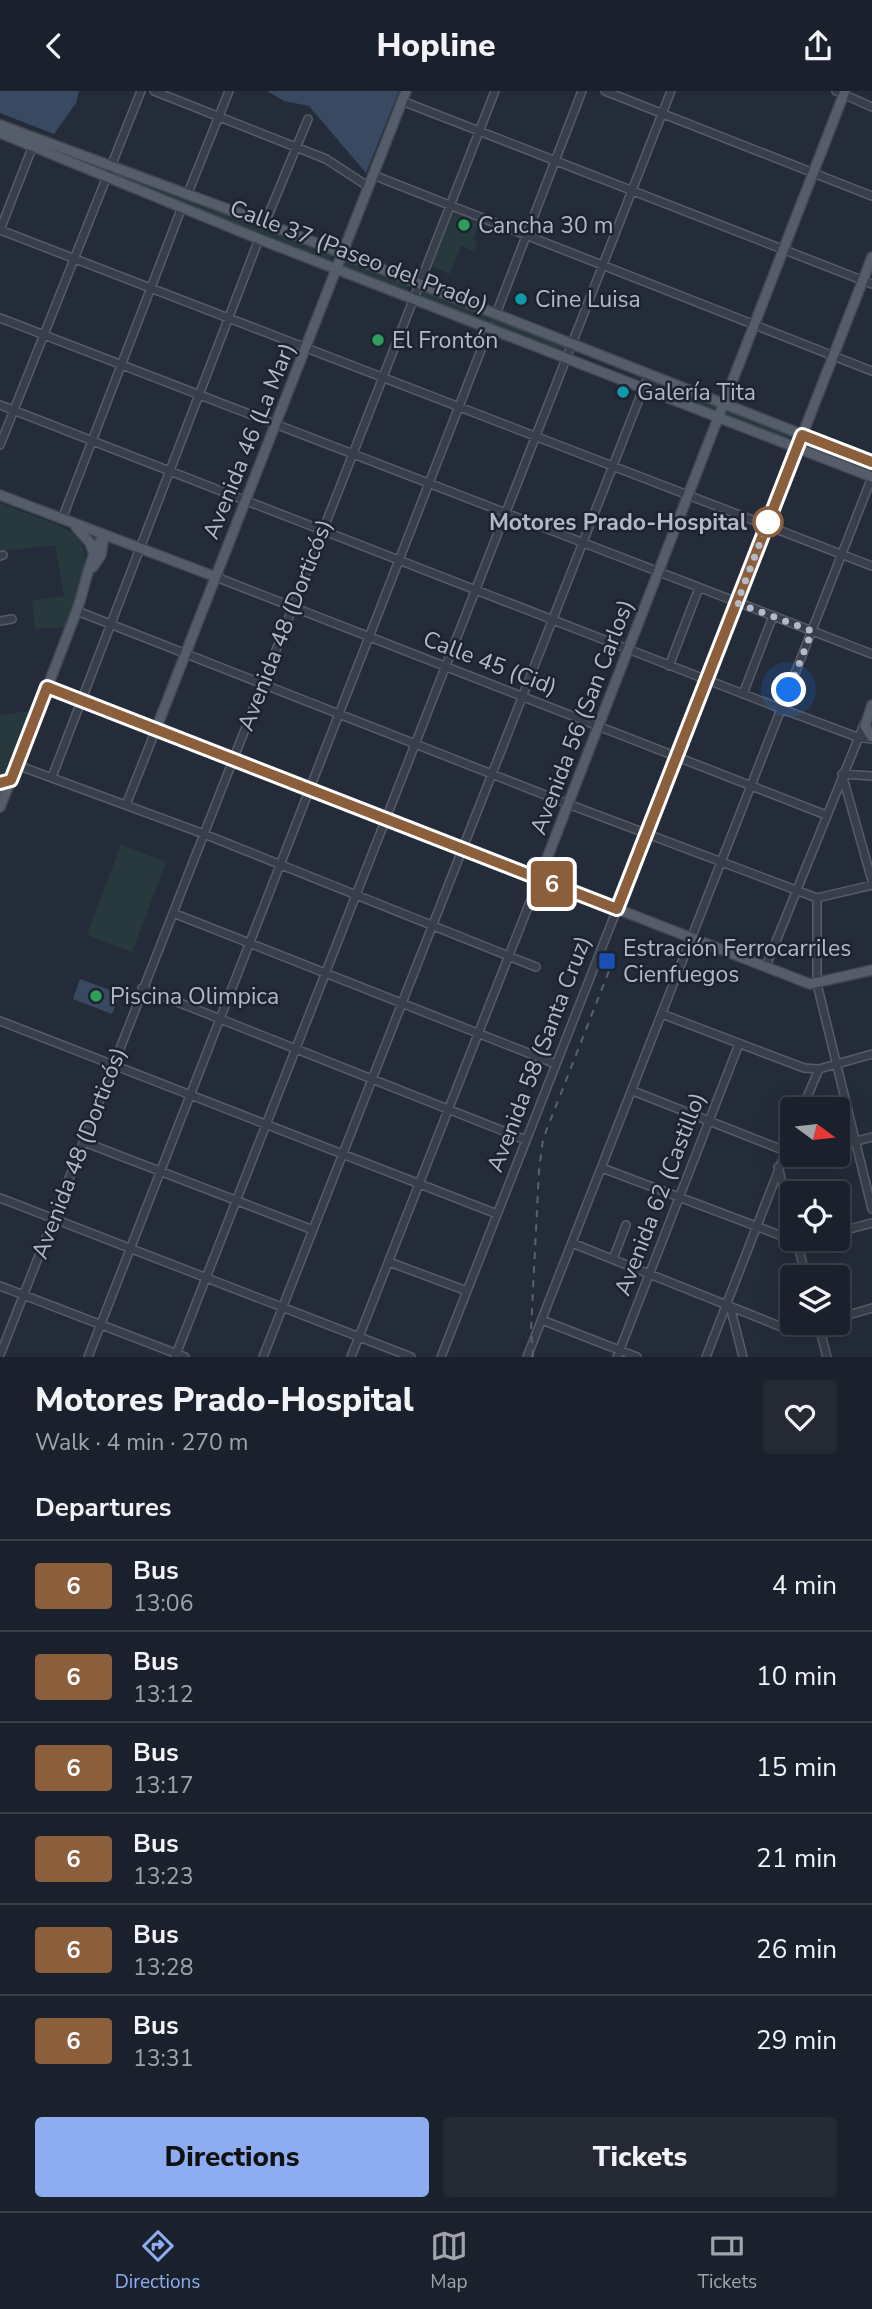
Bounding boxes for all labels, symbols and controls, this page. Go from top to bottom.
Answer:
text: Hopline [376,24,496,67]
icon: back [35,27,73,65]
icon: share [799,27,837,65]
street label: Calle 37 (Paseo del Prado) [225,192,493,320]
place label: Cancha 30 m [478,210,613,241]
marker: Cancha 30 m [456,217,472,233]
place label: Cine Luisa [535,284,641,315]
marker: Cine Luisa [513,291,529,307]
place label: El Frontón [392,325,498,356]
marker: El Frontón [370,332,386,348]
street label: Avenida 46 (La Mar) [195,338,303,544]
place label: Galería Tita [637,377,756,408]
marker: Galería Tita [615,384,631,400]
place label: Motores Prado-Hospital [489,507,748,538]
marker: Motores Prado-Hospital [753,507,783,537]
street label: Avenida 48 (Dorticós) [230,515,340,735]
street label: Avenida 56 (San Carlos) [523,595,641,839]
street label: Calle 45 (Cid) [419,623,561,703]
your location [771,672,806,707]
line badge: 6 [529,861,575,907]
text: 6 [545,868,559,900]
street label: Avenida 58 (Santa Cruz) [480,931,598,1177]
place label: Estración Ferrocarriles Cienfuegos [623,933,851,990]
marker: Estración Ferrocarriles Cienfuegos [597,951,617,971]
place label: Piscina Olimpica [110,981,279,1012]
marker: Piscina Olimpica [88,988,104,1004]
street label: Avenida 48 (Dorticós) [24,1043,134,1263]
street label: Avenida 62 (Castillo) [607,1088,713,1300]
north arrow [780,1097,850,1167]
map controls [780,1097,850,1335]
button: locate [780,1181,850,1251]
button: layers [780,1265,850,1335]
text: Motores Prado-Hospital [35,1378,414,1423]
button: heart [763,1380,837,1454]
text: Walk · 4 min · 270 m [35,1427,248,1458]
text: Departures [35,1490,171,1525]
text: Bus [133,1553,179,1588]
text: 4 min [772,1568,837,1603]
text: 6 [66,1570,81,1602]
text: 13:06 [133,1588,193,1619]
text: Bus [133,1644,179,1679]
text: 10 min [756,1659,837,1694]
text: 6 [66,1661,81,1693]
text: 13:12 [133,1679,193,1710]
text: Bus [133,1735,179,1770]
text: 15 min [756,1750,837,1785]
text: 6 [66,1752,81,1784]
text: 13:17 [133,1770,193,1801]
text: Bus [133,1826,179,1861]
text: 21 min [756,1841,837,1876]
text: 6 [66,1843,81,1875]
text: 13:23 [133,1861,193,1892]
text: Bus [133,1917,179,1952]
text: 26 min [756,1932,837,1967]
text: 6 [66,1934,81,1966]
text: 13:28 [133,1952,193,1983]
text: Bus [133,2008,179,2043]
text: 29 min [756,2023,837,2058]
text: 6 [66,2025,81,2057]
text: 13:31 [133,2043,193,2074]
button: Directions [35,2117,429,2197]
button: Tickets [443,2117,837,2197]
tab: Directions [115,2227,200,2295]
tab: Map [430,2227,468,2295]
tab: Tickets [697,2227,757,2295]

